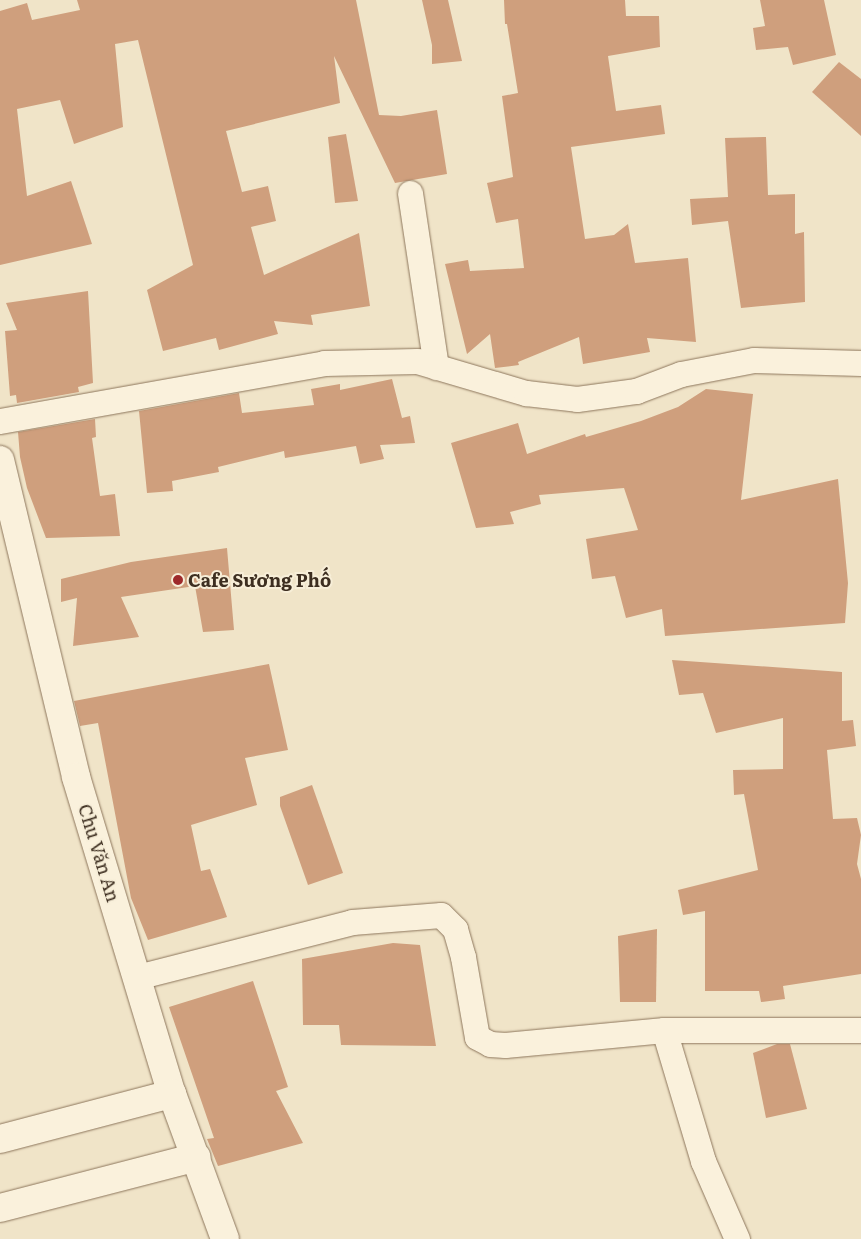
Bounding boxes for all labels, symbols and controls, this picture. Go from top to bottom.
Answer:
place label: Cafe Sương Phố [188,569,331,591]
marker: Cafe Sương Phố [172,574,184,586]
street label: Chu Văn An [74,801,124,905]

